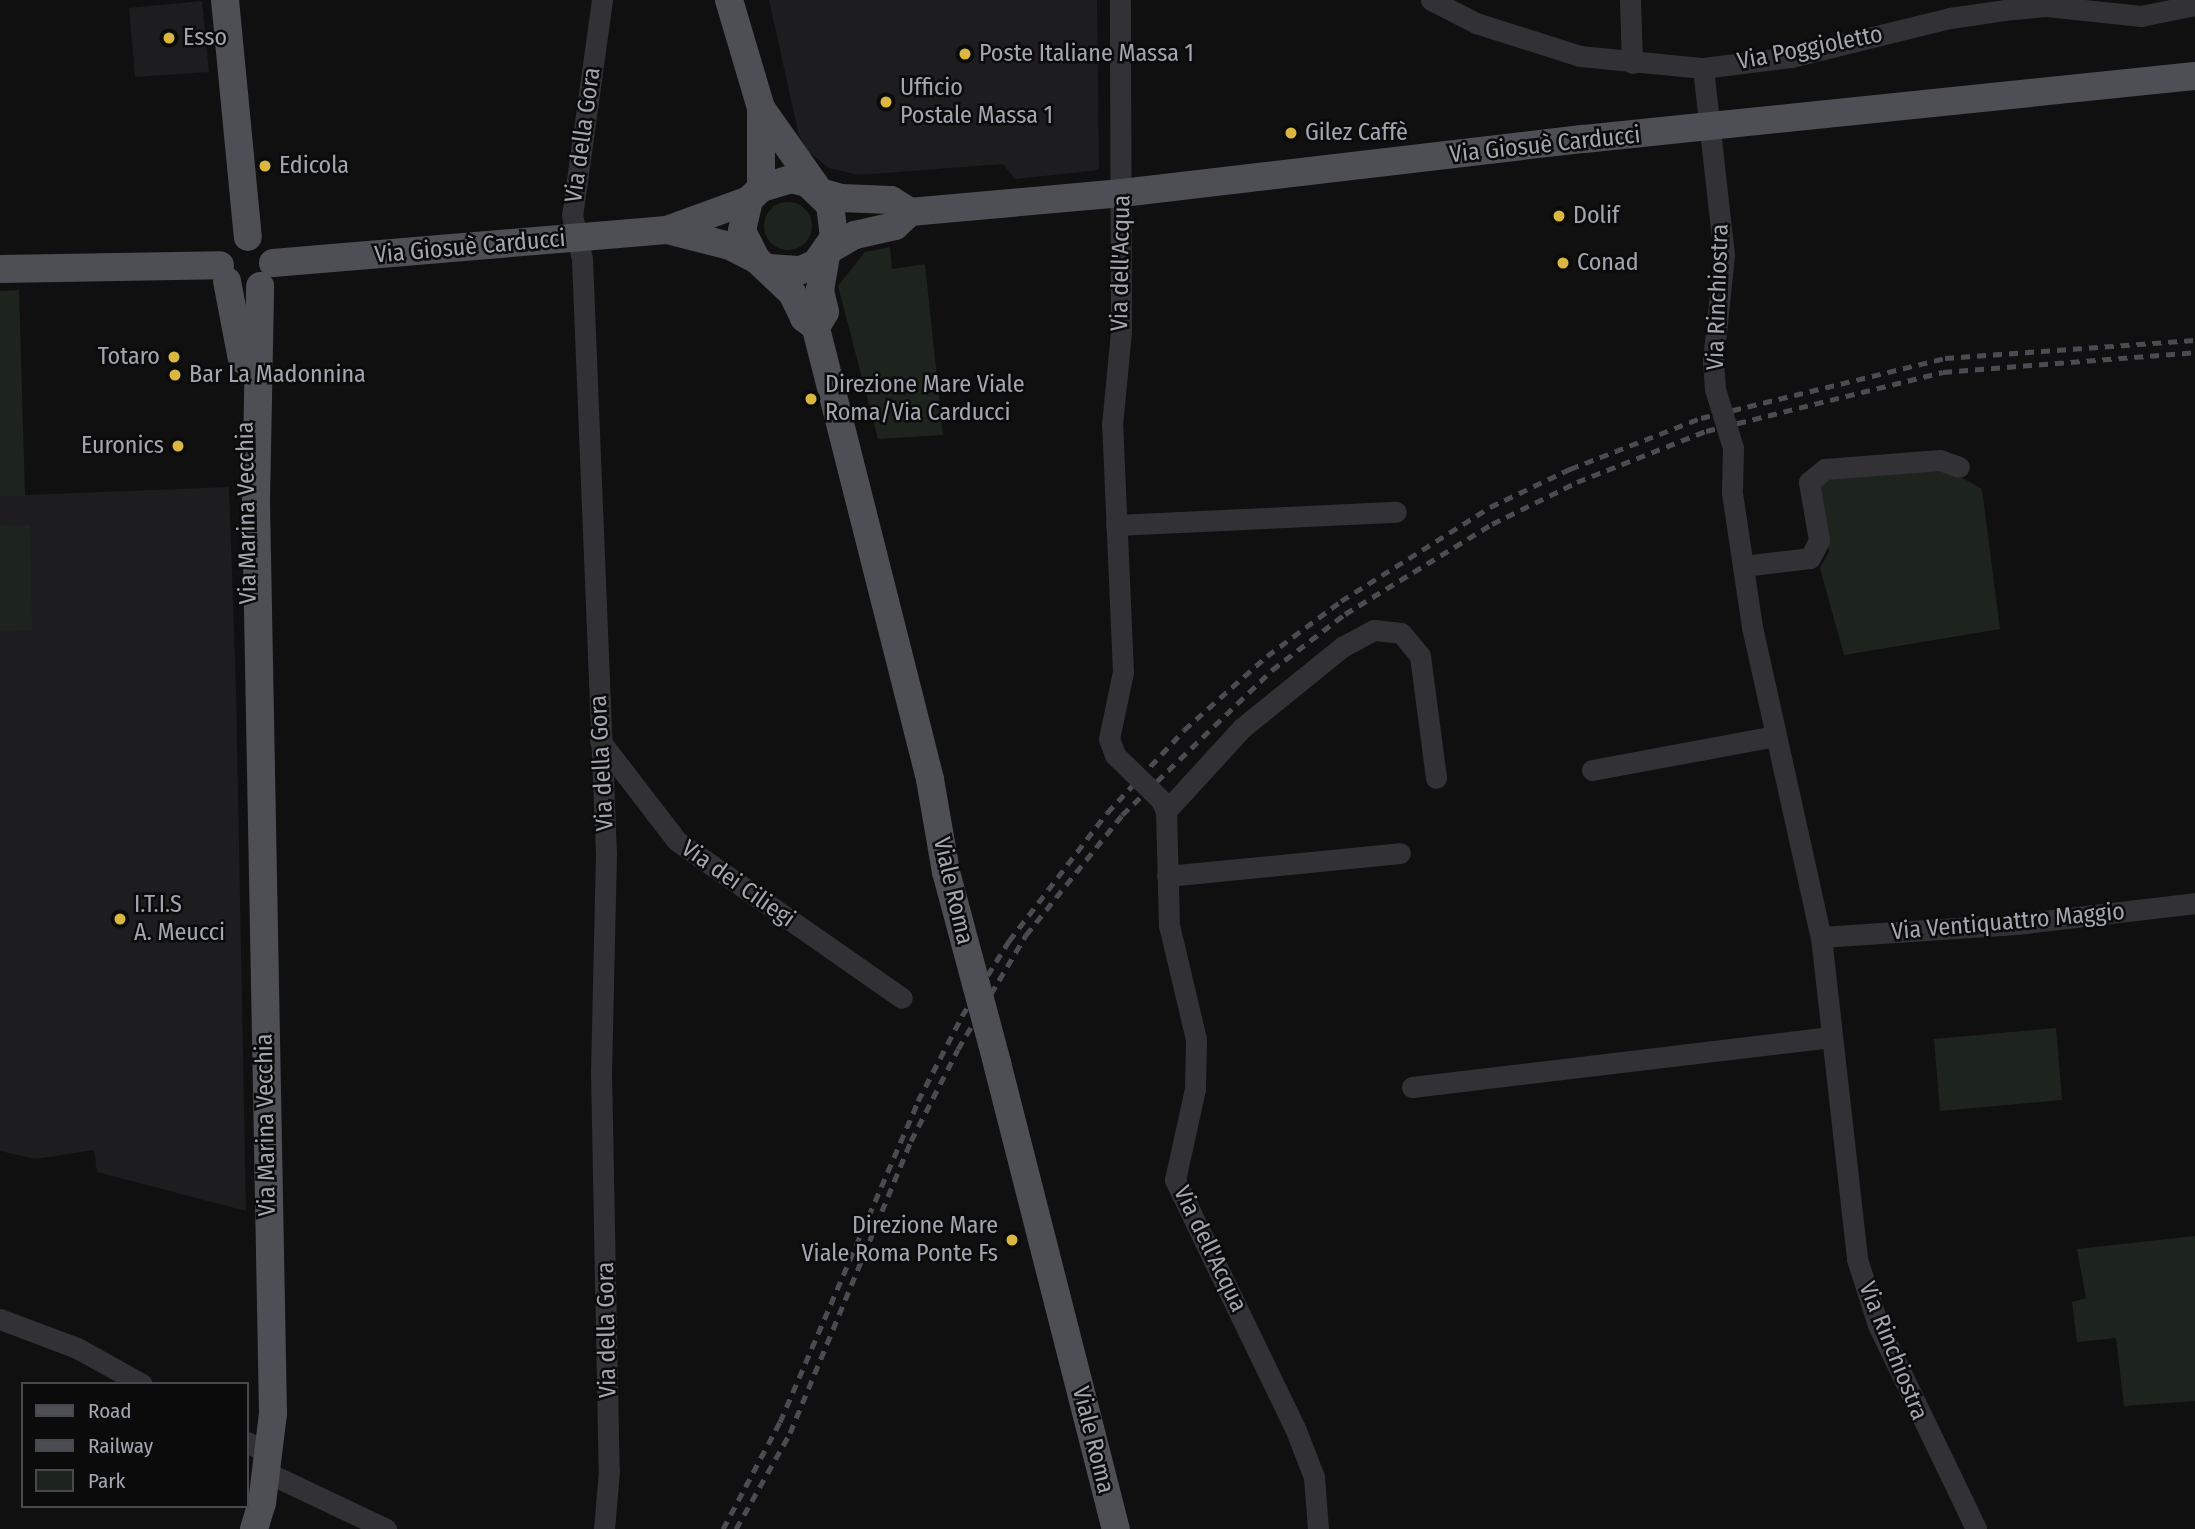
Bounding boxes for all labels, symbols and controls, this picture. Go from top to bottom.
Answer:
street label: Via Poggioletto [1735,20,1885,76]
place label: Esso [183,24,227,52]
marker: Esso [161,30,177,46]
place label: Poste Italiane Massa 1 [979,40,1194,68]
marker: Poste Italiane Massa 1 [957,46,973,62]
street label: Via della Gora [559,66,607,204]
place label: Ufficio Postale Massa 1 [900,74,1053,130]
marker: Ufficio Postale Massa 1 [878,94,894,110]
place label: Gilez Caffè [1305,119,1408,147]
street label: Via Giosuè Carducci [1448,121,1642,169]
marker: Gilez Caffè [1283,125,1299,141]
place label: Edicola [279,152,349,180]
marker: Edicola [257,158,273,174]
street label: Via dell'Acqua [1105,195,1137,331]
place label: Dolif [1573,202,1619,230]
marker: Dolif [1551,208,1567,224]
street label: Via Rinchiostra [1701,223,1735,371]
street label: Via Giosuè Carducci [373,224,567,270]
place label: Conad [1577,249,1639,277]
marker: Conad [1555,255,1571,271]
place label: Totaro [98,343,160,371]
marker: Totaro [166,349,182,365]
place label: Bar La Madonnina [189,361,366,389]
marker: Bar La Madonnina [167,367,183,383]
place label: Direzione Mare Viale Roma/Via Carducci [825,371,1025,427]
marker: Direzione Mare Viale Roma/Via Carducci [803,391,819,407]
street label: Via Marina Vecchia [231,421,263,605]
place label: Euronics [81,432,164,460]
marker: Euronics [170,438,186,454]
street label: Via della Gora [584,694,620,832]
street label: Via dei Ciliegi [676,834,800,934]
street label: Viale Roma [927,835,979,947]
place label: I.T.I.S A. Meucci [134,891,225,947]
street label: Via Ventiquattro Maggio [1890,897,2126,947]
marker: I.T.I.S A. Meucci [112,911,128,927]
street label: Via Marina Vecchia [250,1033,282,1217]
street label: Via dell'Acqua [1167,1181,1253,1317]
place label: Direzione Mare Viale Roma Ponte Fs [801,1212,998,1268]
marker: Direzione Mare Viale Roma Ponte Fs [1004,1232,1020,1248]
street label: Via della Gora [591,1262,623,1398]
street label: Via Rinchiostra [1852,1278,1934,1424]
legend [21,1382,248,1508]
street label: Viale Roma [1066,1384,1120,1496]
text: Road [88,1398,132,1424]
text: Railway [88,1433,153,1459]
text: Park [88,1468,125,1494]

